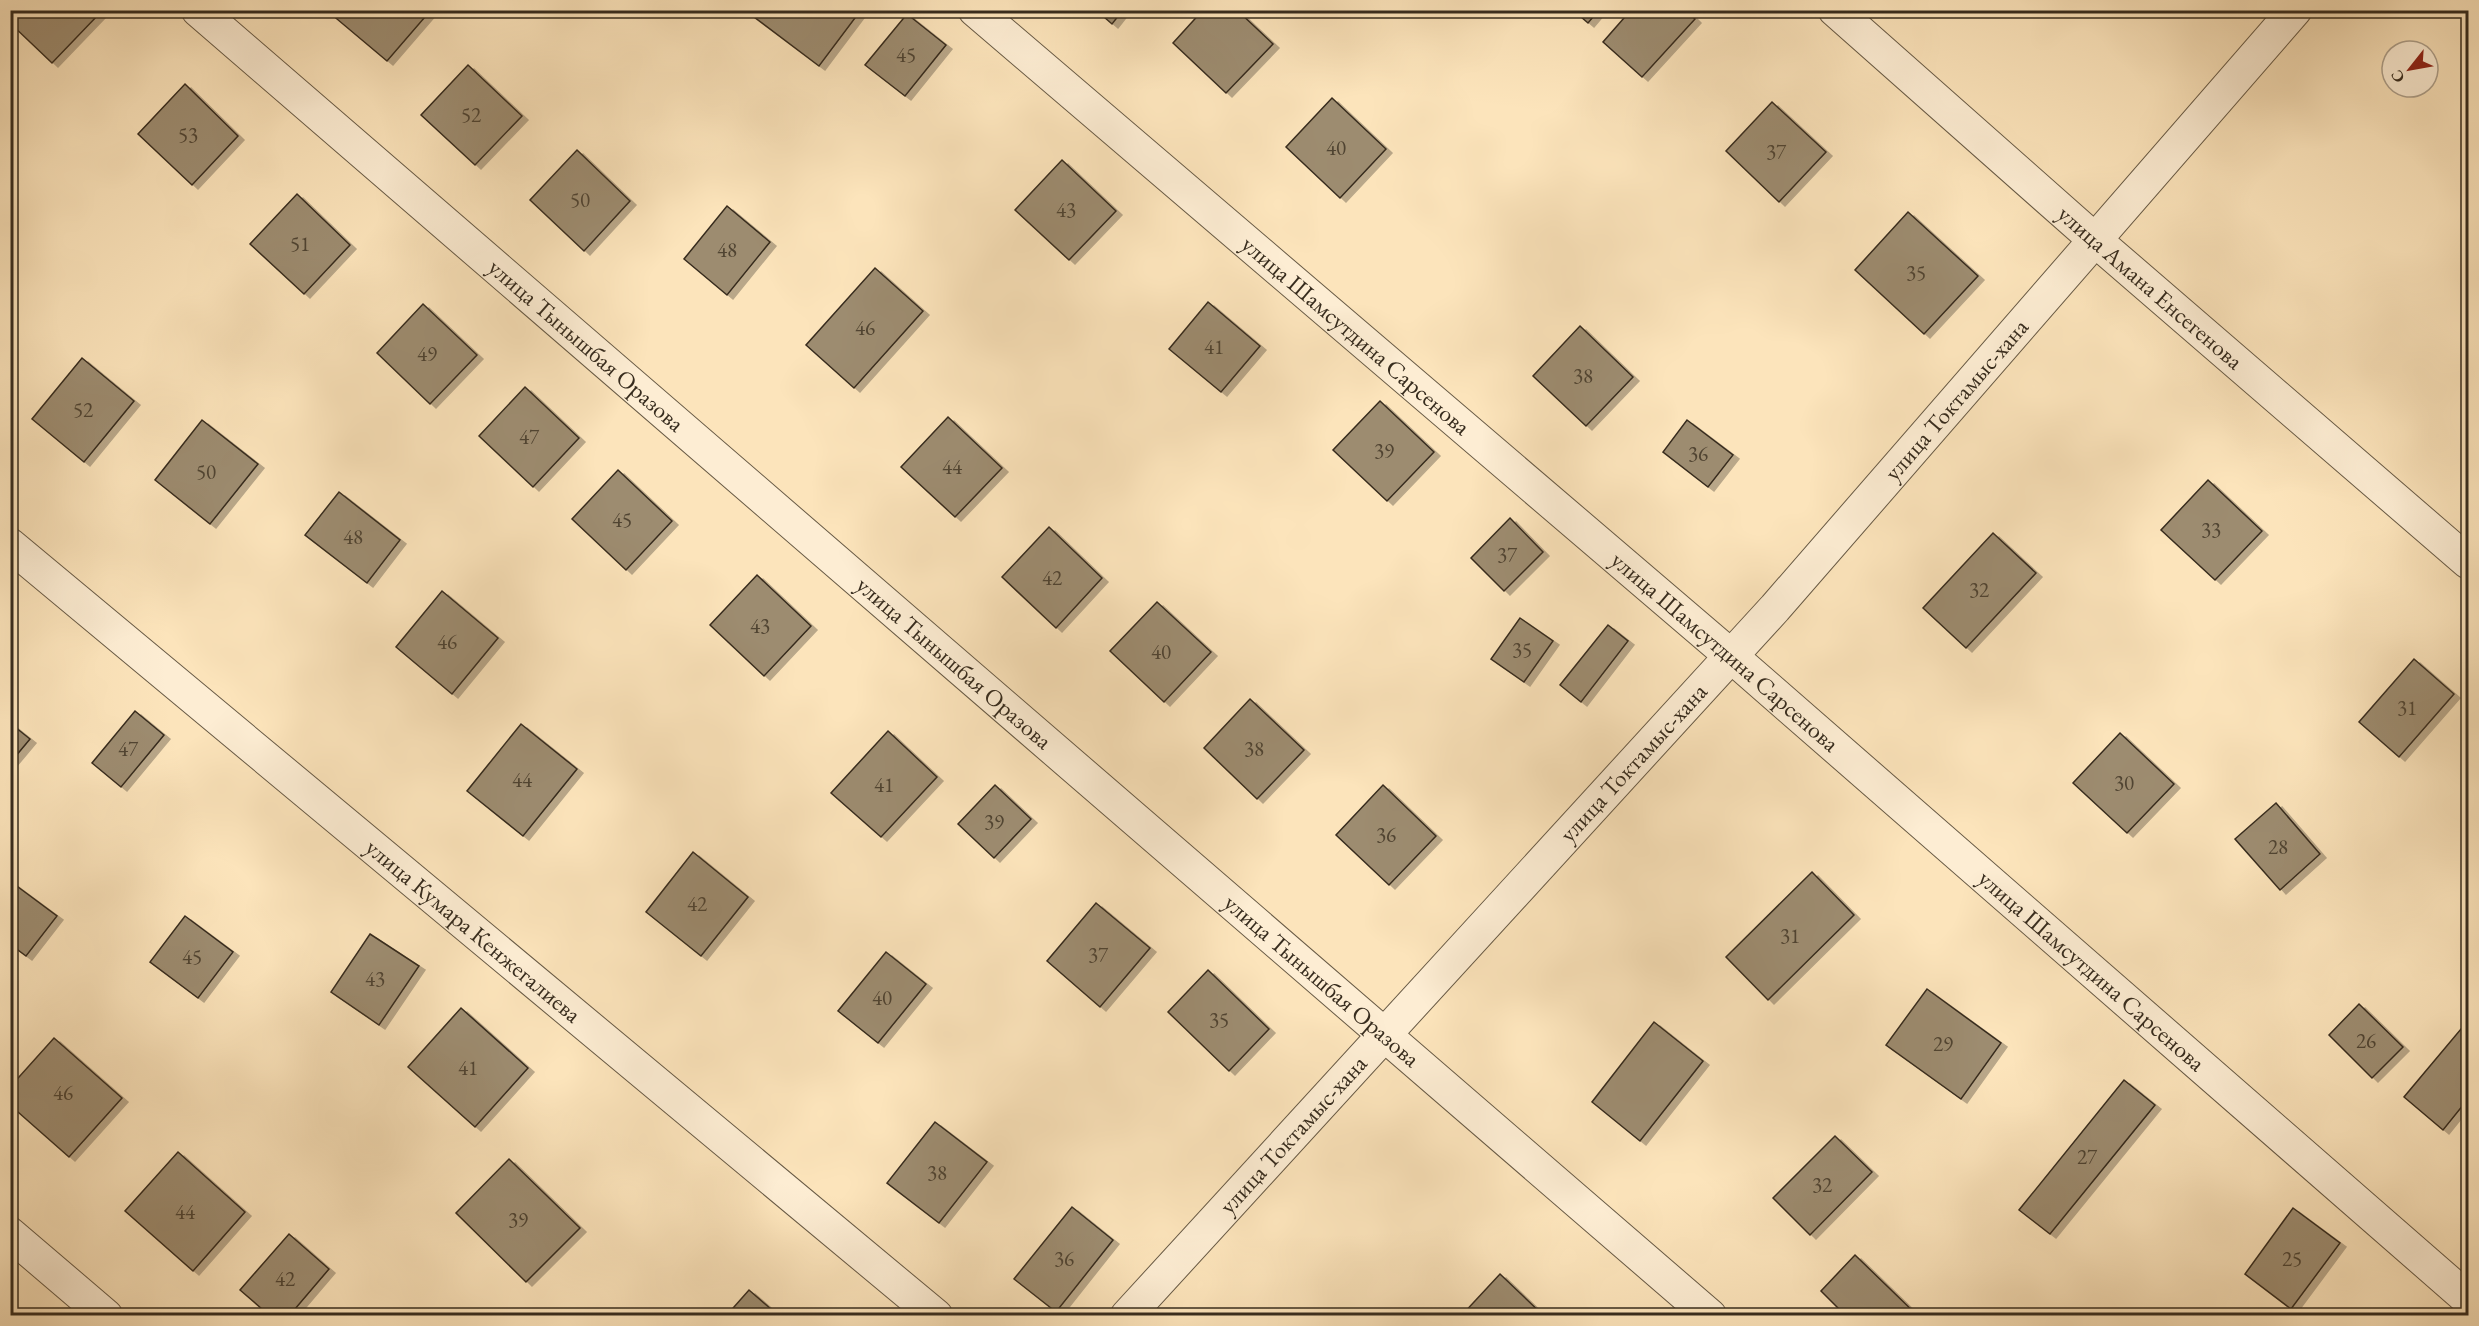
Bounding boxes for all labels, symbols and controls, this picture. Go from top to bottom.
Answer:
north arrow [2380,39,2440,99]
house number: 45 [896,41,916,68]
text: С [2386,66,2409,87]
house number: 52 [461,101,481,128]
house number: 53 [178,121,198,148]
house number: 40 [1326,134,1346,161]
house number: 37 [1766,138,1787,165]
house number: 50 [570,186,590,213]
house number: 43 [1056,196,1076,223]
street label: улица Амана Енсегенова [2051,198,2250,376]
street label: улица Шамсутдина Сарсенова [1235,229,1478,442]
house number: 51 [290,230,310,257]
house number: 48 [717,236,737,263]
street label: улица Тынышбая Оразова [482,252,691,439]
house number: 35 [1906,259,1926,286]
street label: улица Токтамыс-хана [1877,311,2035,487]
house number: 46 [855,314,875,341]
house number: 41 [1204,333,1224,360]
house number: 49 [417,340,437,367]
house number: 38 [1573,362,1593,389]
house number: 52 [73,396,93,423]
house number: 47 [519,423,540,450]
house number: 39 [1374,437,1394,464]
house number: 36 [1688,440,1708,467]
house number: 44 [942,453,963,480]
house number: 50 [196,458,216,485]
house number: 45 [612,506,632,533]
house number: 33 [2201,516,2221,543]
house number: 48 [343,523,363,550]
house number: 37 [1497,541,1518,568]
street label: улица Шамсутдина Сарсенова [1605,544,1846,759]
house number: 42 [1042,564,1062,591]
street label: улица Тынышбая Оразова [850,569,1059,756]
house number: 32 [1969,576,1989,603]
house number: 43 [750,612,770,639]
house number: 46 [437,628,457,655]
house number: 35 [1512,636,1532,663]
house number: 40 [1151,638,1171,665]
street label: улица Токтамыс-хана [1552,676,1714,848]
house number: 31 [2397,694,2417,721]
house number: 47 [118,735,139,762]
house number: 38 [1244,735,1264,762]
house number: 44 [512,766,533,793]
house number: 30 [2114,769,2134,796]
house number: 41 [874,771,894,798]
house number: 39 [984,808,1004,835]
house number: 36 [1376,821,1396,848]
street label: улица Кумара Кенжегалиева [359,832,588,1030]
house number: 28 [2268,833,2288,860]
street label: улица Шамсутдина Сарсенова [1972,863,2212,1078]
street label: улица Тынышбая Оразова [1218,887,1427,1074]
house number: 42 [687,890,707,917]
house number: 31 [1780,922,1800,949]
house number: 37 [1088,941,1109,968]
house number: 45 [182,943,202,970]
house number: 43 [365,965,385,992]
house number: 40 [872,984,892,1011]
house number: 35 [1209,1006,1229,1033]
house number: 26 [2356,1027,2376,1054]
house number: 29 [1933,1030,1953,1057]
street label: улица Токтамыс-хана [1212,1048,1374,1220]
house number: 41 [458,1054,478,1081]
house number: 46 [53,1079,73,1106]
house number: 27 [2077,1143,2098,1170]
house number: 38 [927,1159,947,1186]
house number: 32 [1812,1171,1832,1198]
house number: 44 [175,1198,196,1225]
house number: 39 [508,1206,528,1233]
house number: 36 [1054,1245,1074,1272]
house number: 25 [2282,1245,2302,1272]
house number: 42 [275,1265,295,1292]

